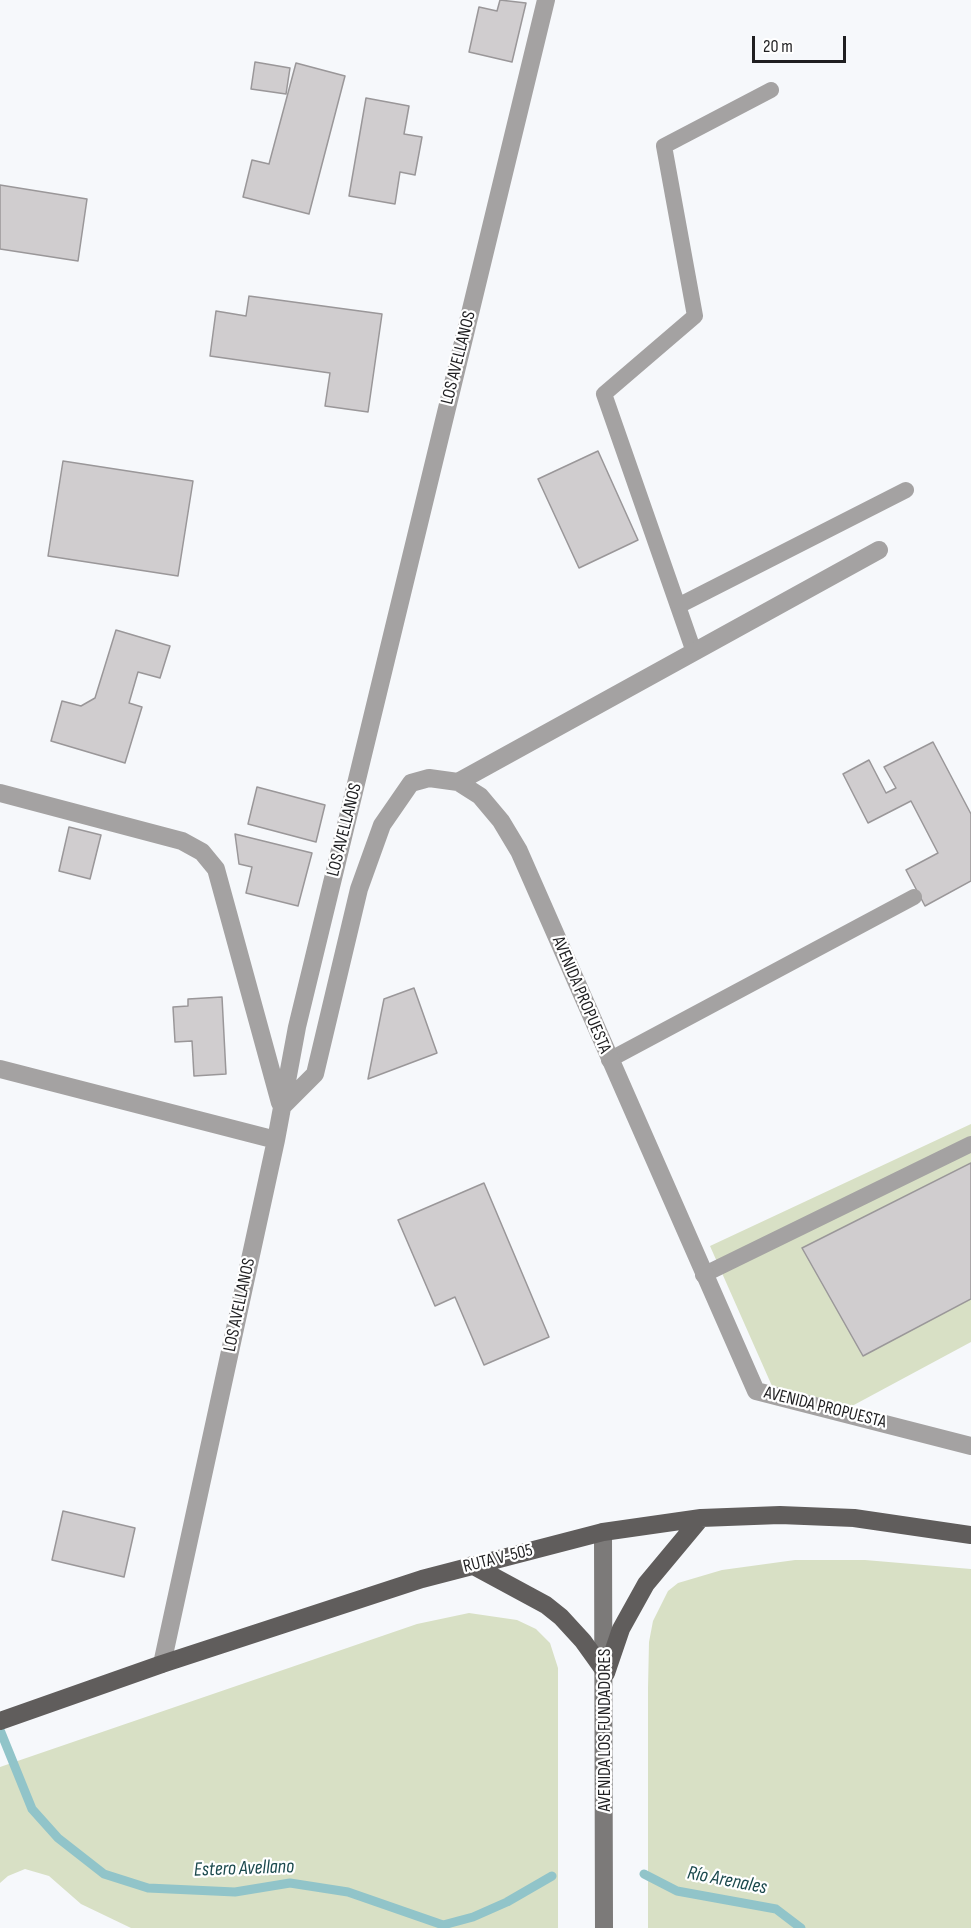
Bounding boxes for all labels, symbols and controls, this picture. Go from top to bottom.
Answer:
scale bar [755,24,850,62]
text: 20 m [763,36,793,57]
street label: LOS AVELLANOS [437,309,481,407]
street label: LOS AVELLANOS [323,781,367,879]
street label: AVENIDA PROPUESTA [547,933,615,1057]
street label: LOS AVELLANOS [220,1256,260,1354]
street label: AVENIDA PROPUESTA [762,1382,888,1434]
street label: RUTA V-505 [461,1540,535,1578]
street label: AVENIDA LOS FUNDADORES [594,1649,616,1811]
water label: Estero Avellano [193,1855,295,1883]
water label: Río Arenales [685,1862,769,1900]

